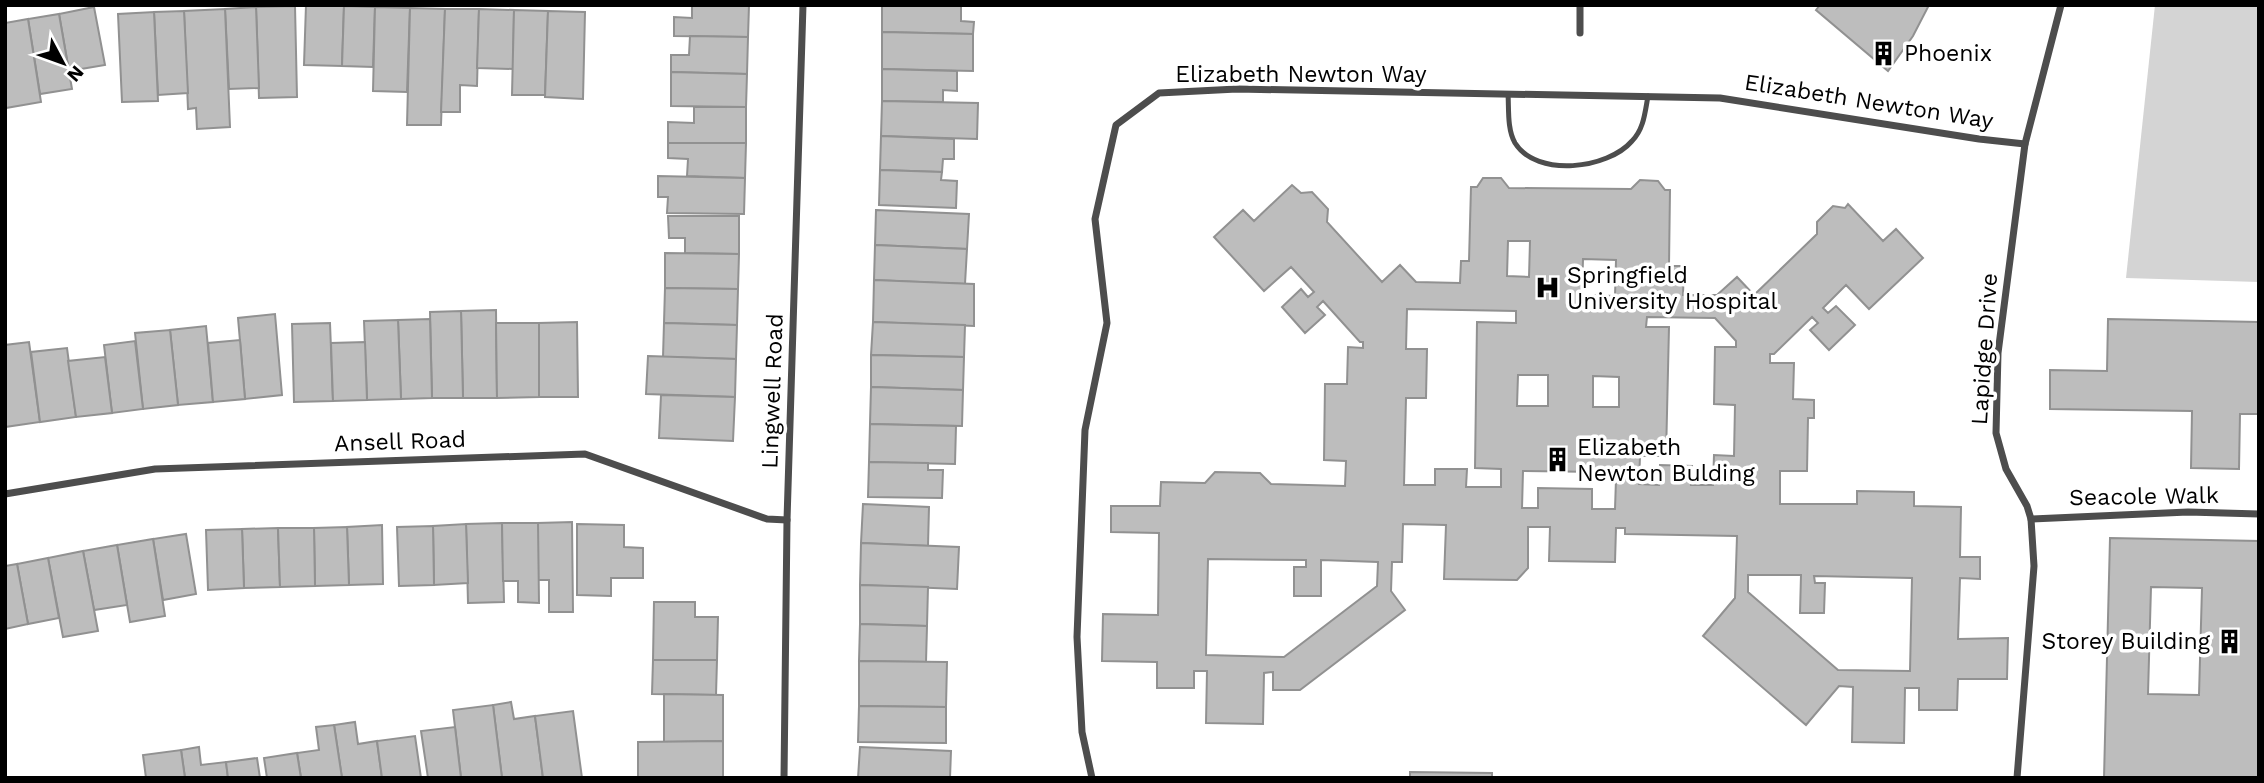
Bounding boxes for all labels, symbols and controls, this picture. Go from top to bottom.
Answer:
north arrow [28,28,98,98]
building icon: Phoenix [1870,39,1898,67]
place label: Phoenix [1904,40,1992,67]
text: N [62,61,89,87]
street label: Elizabeth Newton Way [1175,61,1427,88]
street label: Elizabeth Newton Way [1743,68,1995,135]
place label: Springfield University Hospital [1567,262,1778,315]
street label: Lapidge Drive [1966,272,2003,426]
hospital icon: Springfield University Hospital [1533,274,1561,302]
street label: Lingwell Road [756,313,789,469]
street label: Ansell Road [334,426,466,457]
place label: Elizabeth Newton Bulding [1577,434,1755,487]
building icon: Elizabeth Newton Bulding [1543,446,1571,474]
street label: Seacole Walk [2069,482,2219,511]
building icon: Storey Building [2216,627,2244,655]
place label: Storey Building [2042,628,2211,655]

